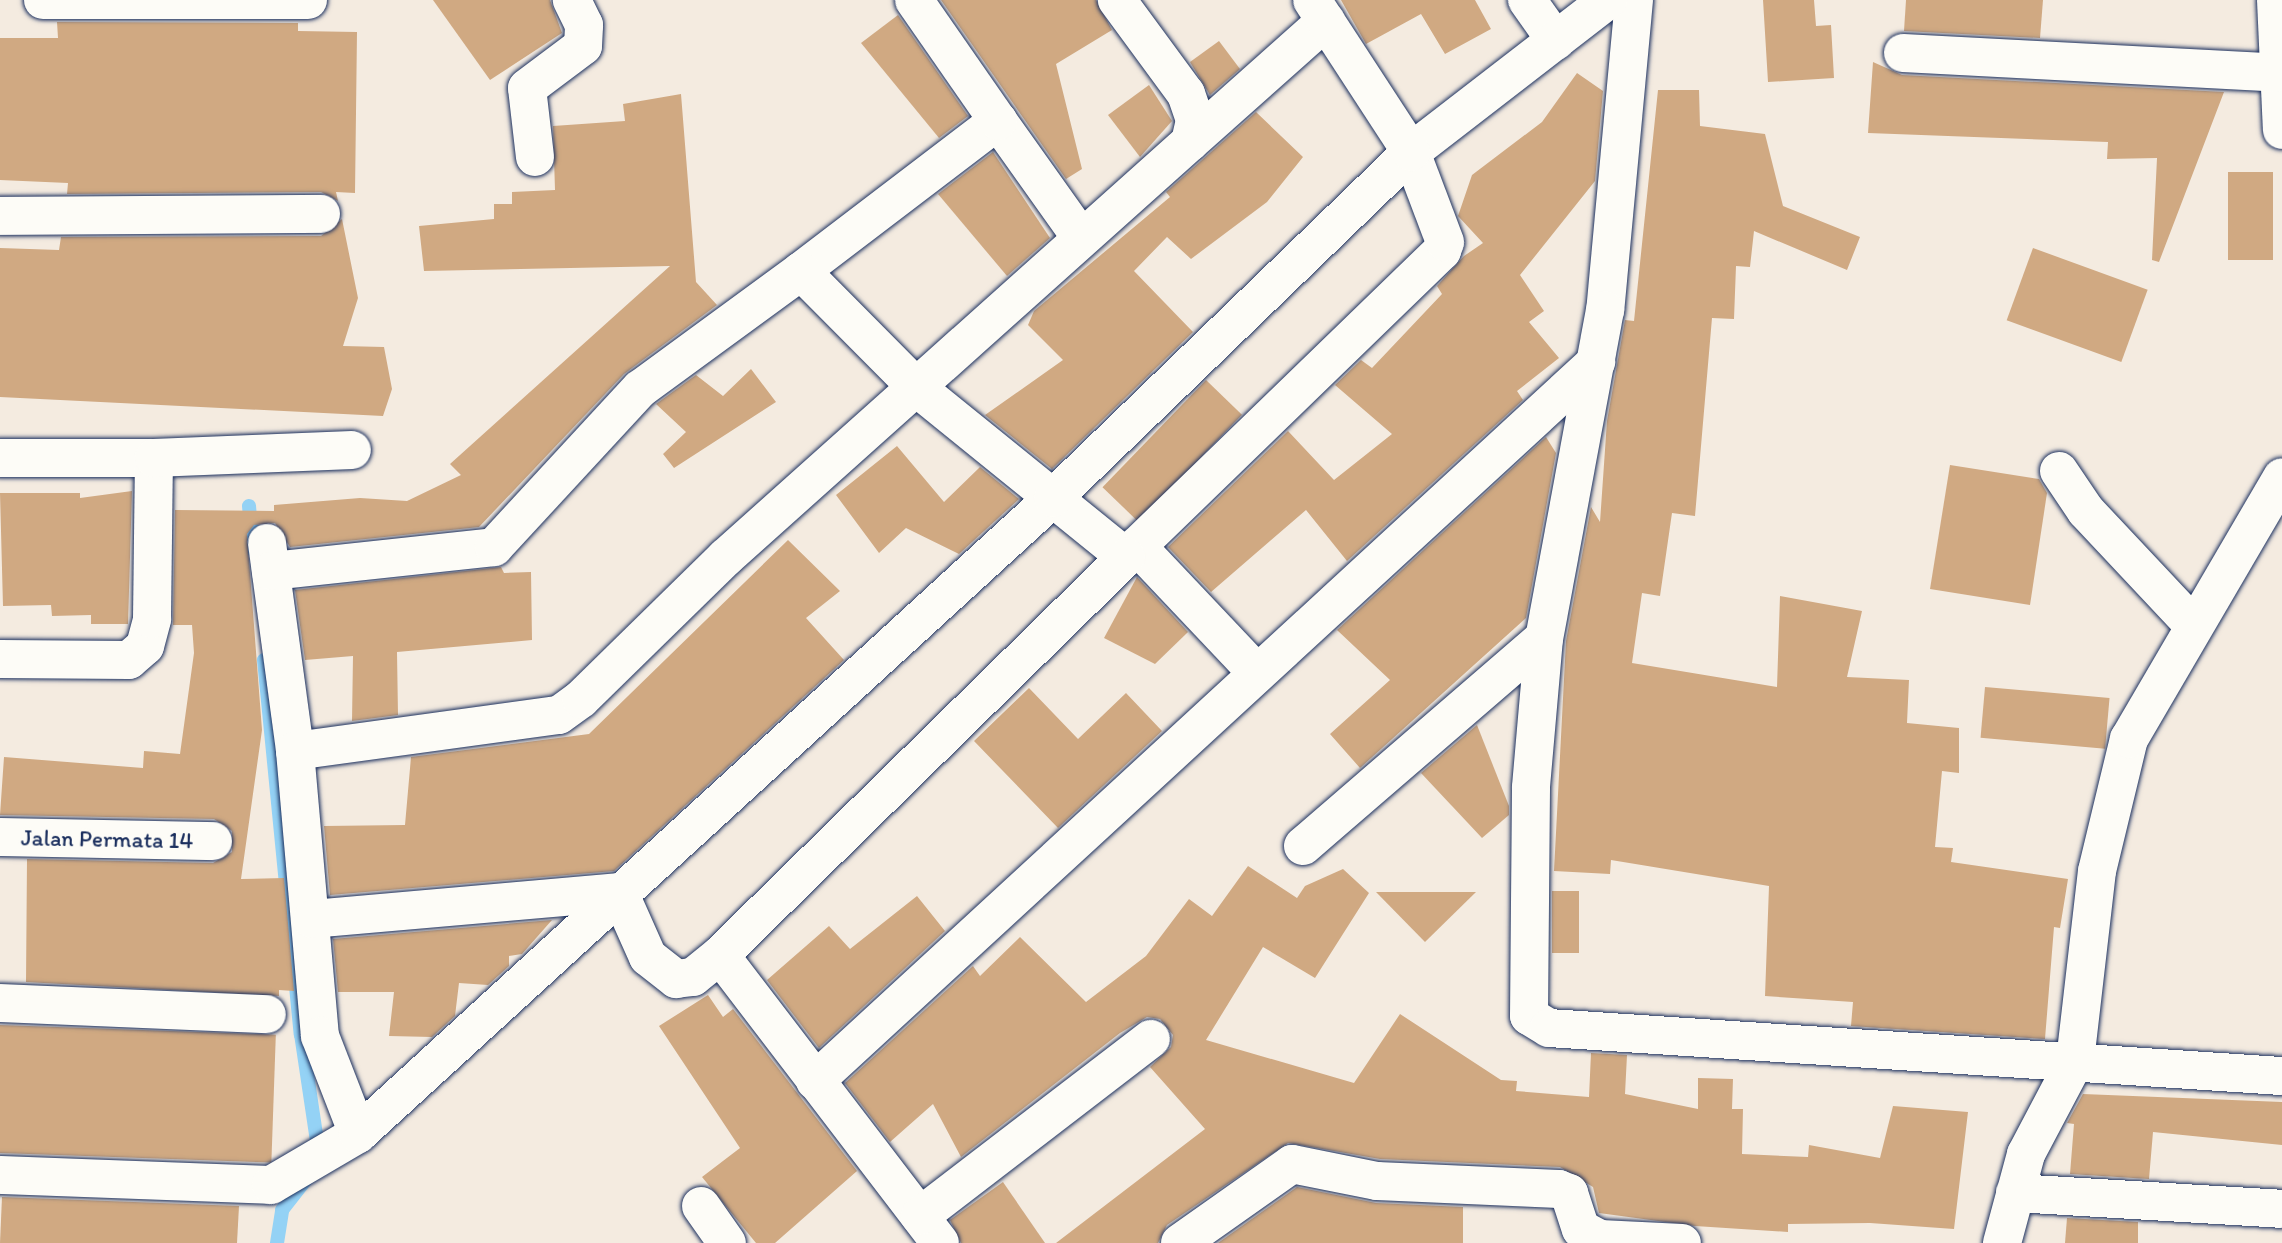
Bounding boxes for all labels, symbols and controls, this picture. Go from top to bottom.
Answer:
street label: Jalan Permata 14 [21,824,193,854]

